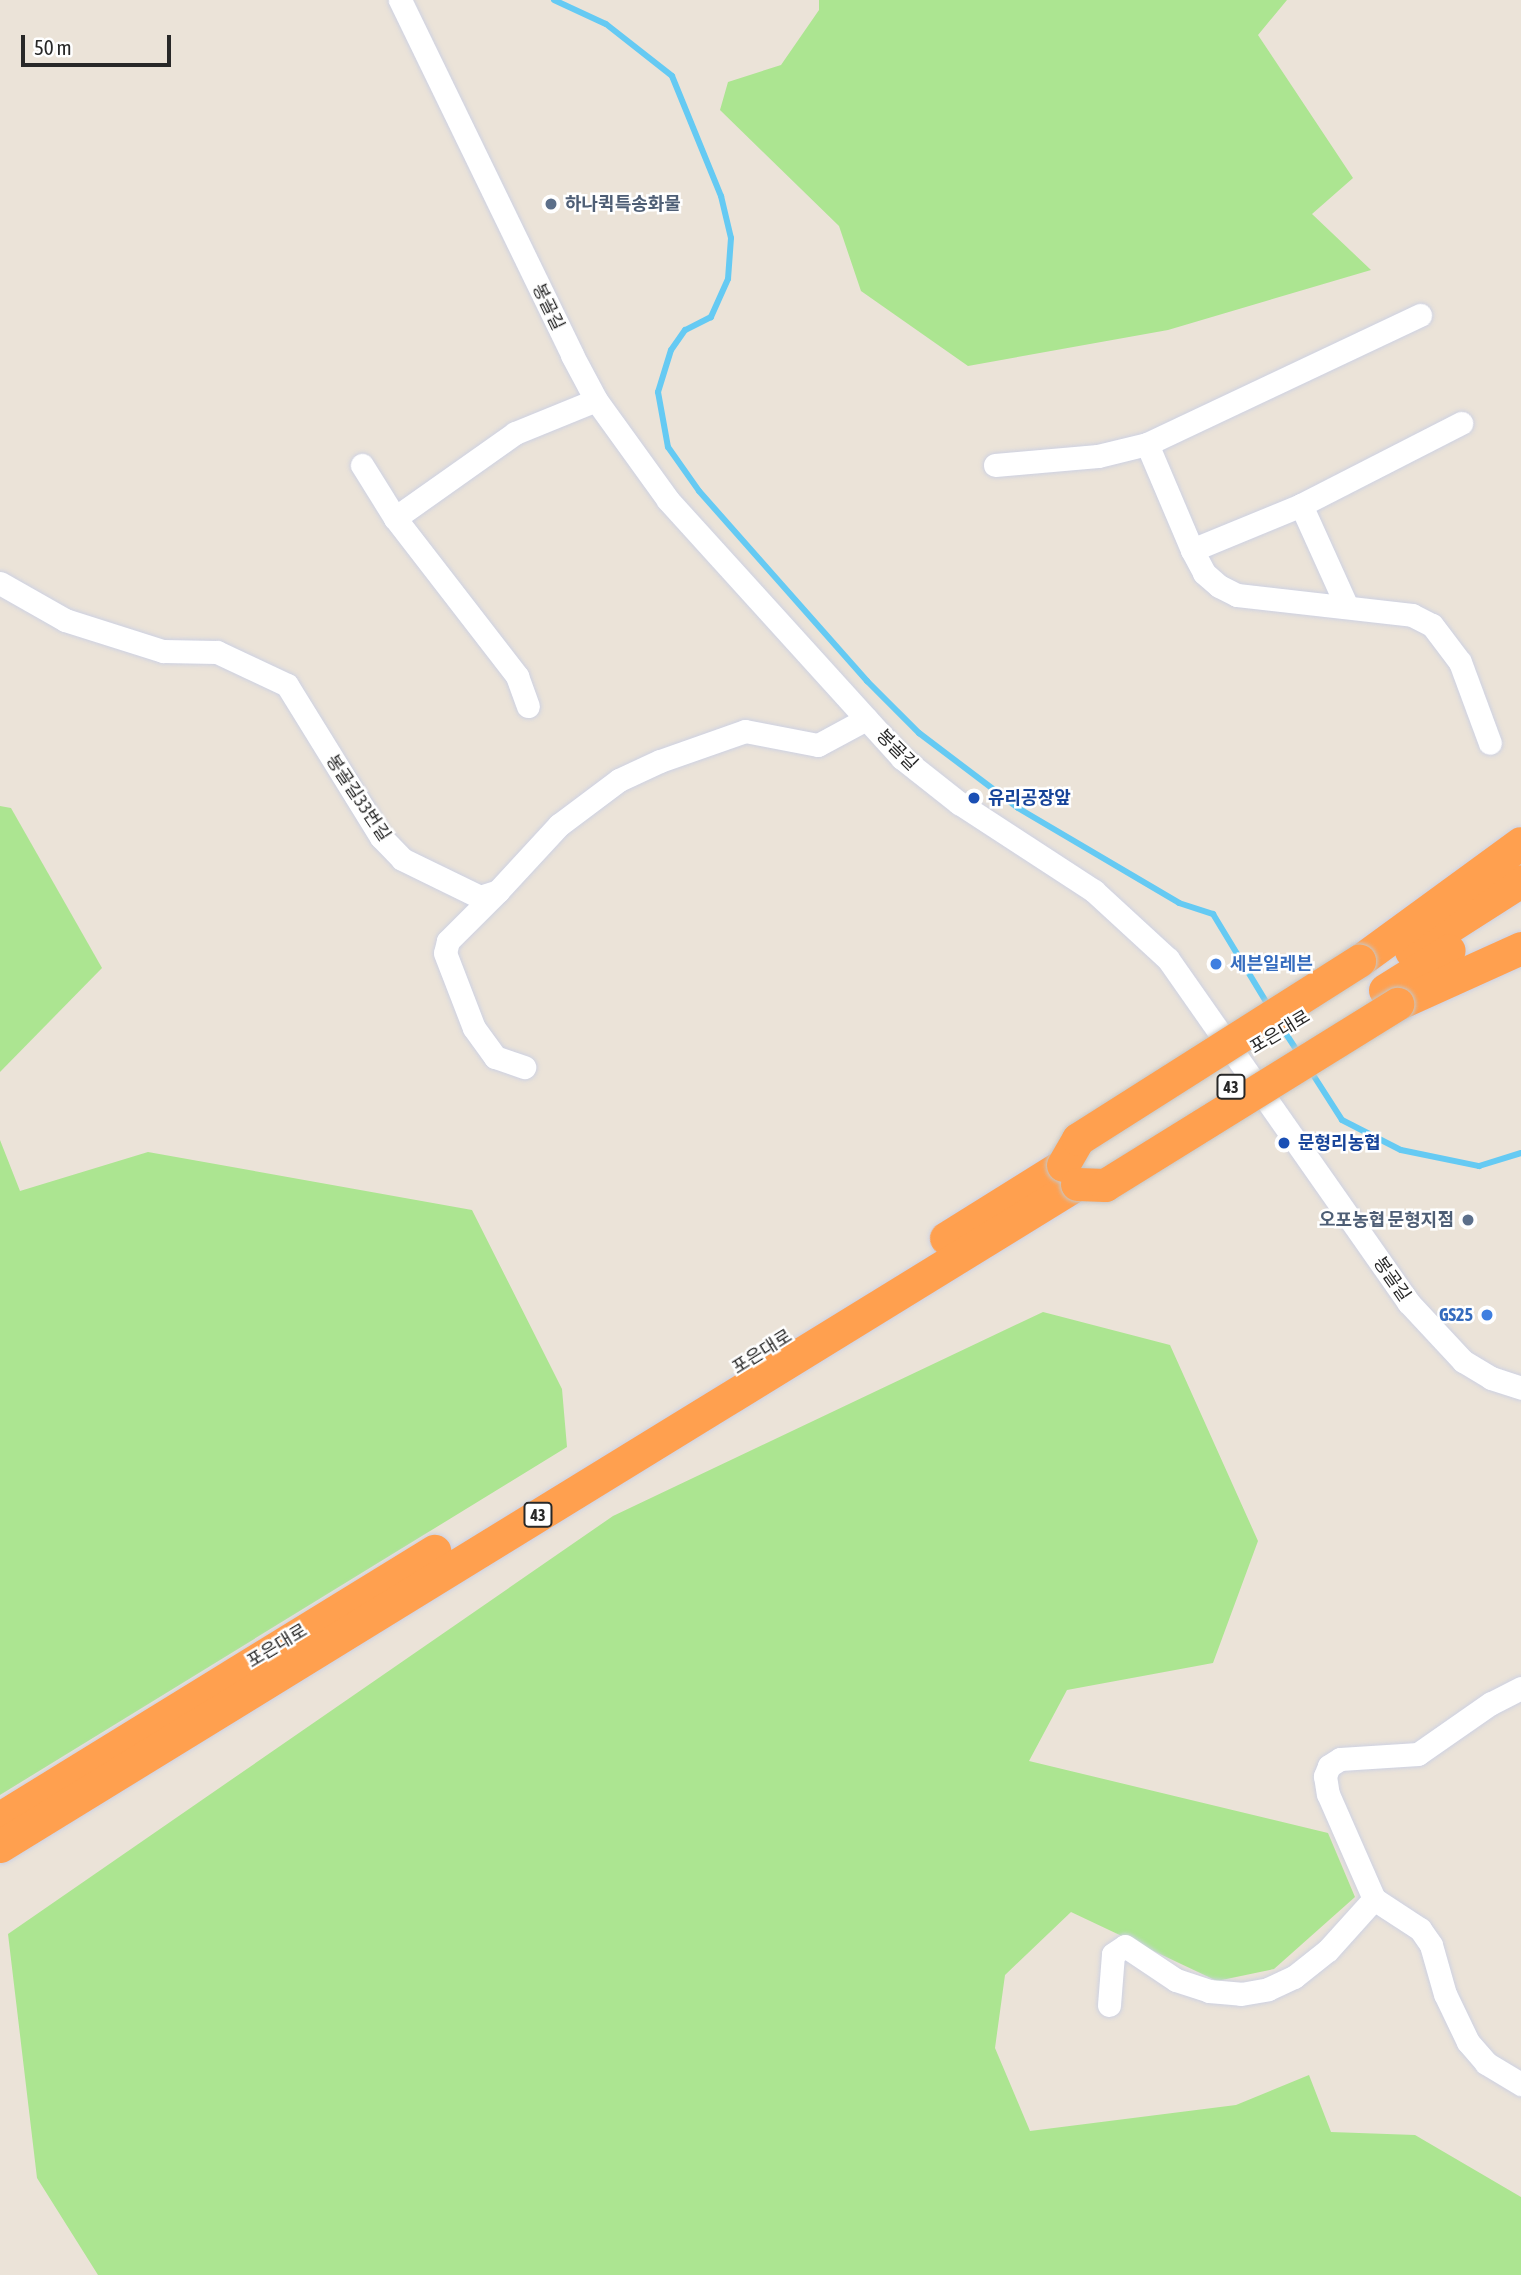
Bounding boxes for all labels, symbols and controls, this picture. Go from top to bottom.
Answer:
scale bar [24,21,175,65]
text: 50 m [34,35,72,59]
place label: 하나퀵특송화물 [565,193,681,215]
marker: 하나퀵특송화물 [543,196,559,212]
street label: 봉골길 [527,280,569,334]
street label: 봉골길 [872,725,922,775]
street label: 봉골길33번길 [321,751,395,845]
place label: 유리공장앞 [988,787,1071,809]
marker: 유리공장앞 [966,790,982,806]
place label: 세븐일레븐 [1230,953,1313,975]
marker: 세븐일레븐 [1208,956,1224,972]
street label: 포은대로 [1246,1006,1314,1058]
road number: 43 [1215,1074,1247,1100]
place label: 문형리농협 [1298,1132,1381,1154]
marker: 문형리농협 [1276,1135,1292,1151]
place label: 오포농협 문형지점 [1319,1209,1454,1231]
marker: 오포농협 문형지점 [1460,1212,1476,1228]
street label: 봉골길 [1369,1252,1415,1306]
place label: GS25 [1439,1304,1473,1326]
marker: GS25 [1479,1307,1495,1323]
street label: 포은대로 [728,1325,796,1379]
road number: 43 [522,1502,554,1527]
street label: 포은대로 [243,1620,311,1672]

